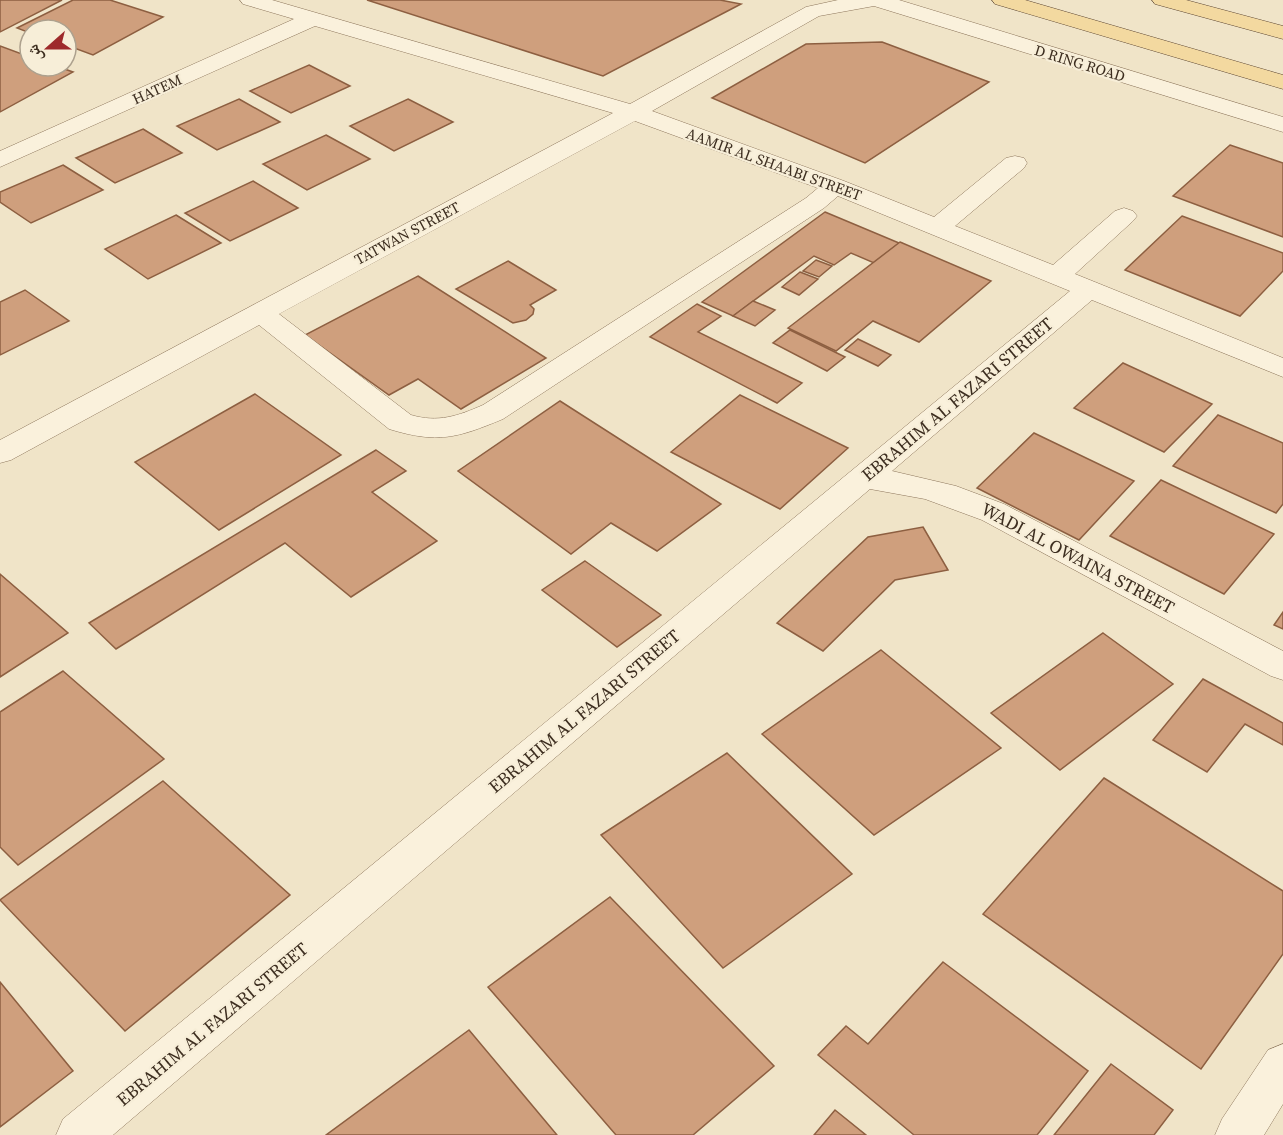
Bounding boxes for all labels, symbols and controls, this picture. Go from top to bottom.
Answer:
north arrow [18,18,78,78]
street label: D RING ROAD [1032,39,1128,87]
text: ش [21,41,47,65]
street label: HATEM [129,69,185,109]
street label: AAMIR AL SHAABI STREET [683,122,865,206]
street label: TATWAN STREET [351,196,463,270]
street label: EBRAHIM AL FAZARI STREET [856,311,1058,487]
street label: WADI AL OWAINA STREET [977,496,1179,620]
street label: EBRAHIM AL FAZARI STREET [483,623,685,799]
street label: EBRAHIM AL FAZARI STREET [111,936,313,1112]

